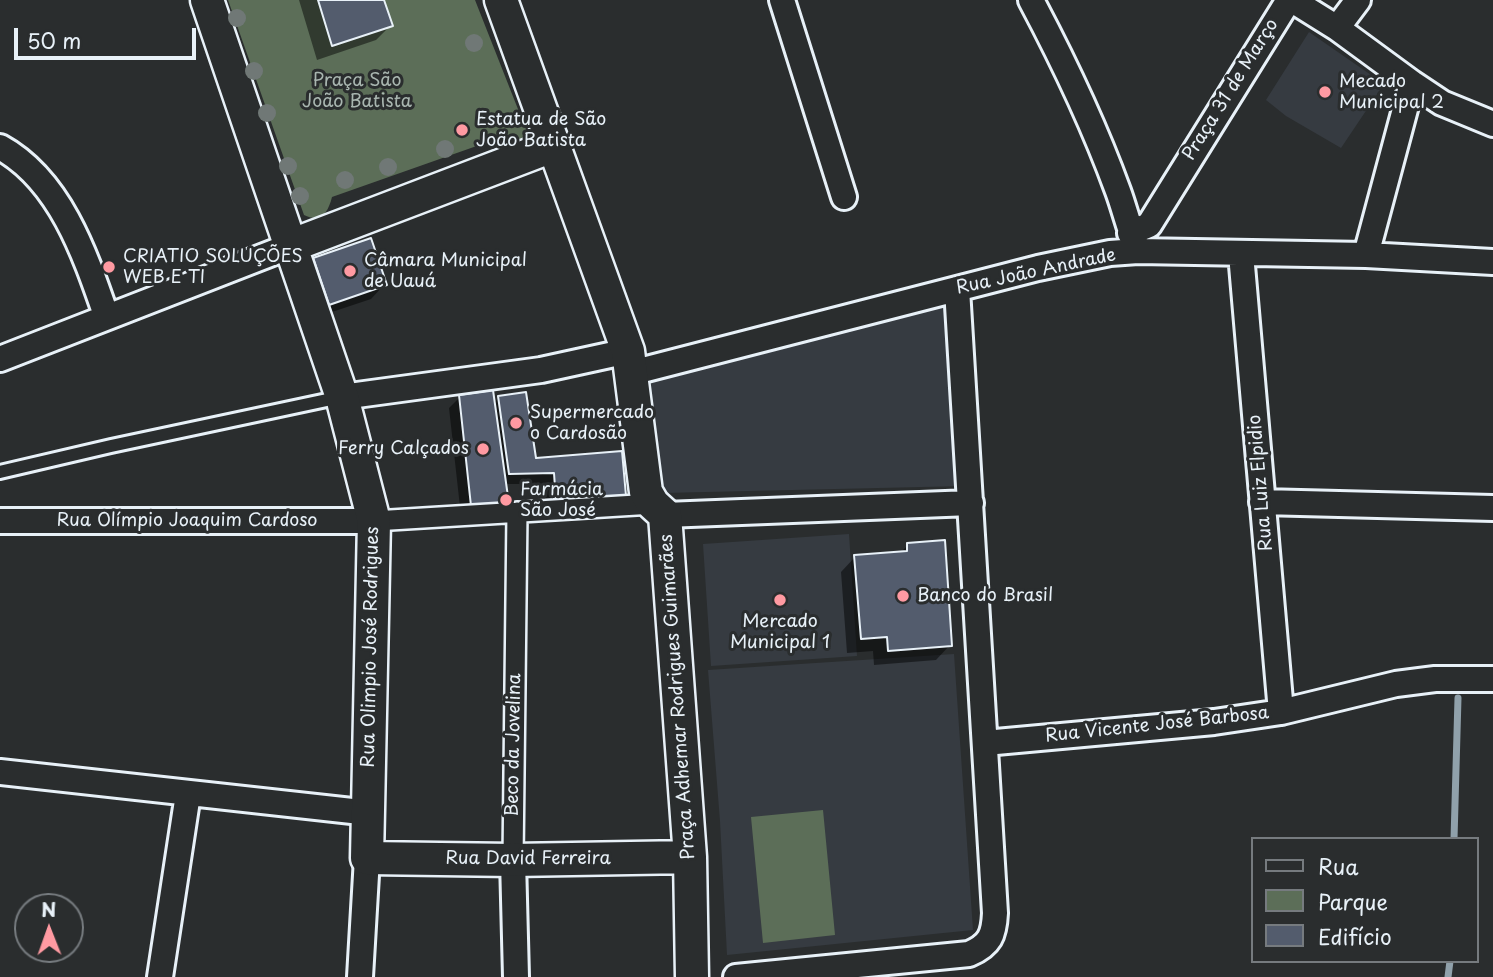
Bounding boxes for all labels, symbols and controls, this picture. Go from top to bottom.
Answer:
scale bar [18,14,200,58]
street label: Praça 31 de Março [1179,15,1283,165]
text: 50 m [27,24,81,56]
park label: Praça São João Batista [302,70,412,112]
place label: Mecado Municipal 2 [1339,71,1444,114]
marker: Mecado Municipal 2 [1317,84,1333,100]
place label: Estatua de São João Batista [476,109,606,152]
marker: Estatua de São João Batista [454,122,470,138]
street label: Rua João Andrade [954,245,1118,299]
place label: CRIATIO SOLUÇÕES WEB E TI [123,246,303,288]
place label: Câmara Municipal de Uauá [364,250,527,292]
marker: CRIATIO SOLUÇÕES WEB E TI [101,259,117,275]
marker: Câmara Municipal de Uauá [342,263,358,279]
place label: Supermercado o Cardosão [530,402,654,444]
street label: Rua Luiz Elpidio [1244,414,1278,552]
marker: Supermercado o Cardosão [508,415,524,431]
place label: Ferry Calçados [338,438,469,460]
marker: Ferry Calçados [475,441,491,457]
place label: Farmácia São José [520,479,603,522]
marker: Farmácia São José [498,492,514,508]
street label: Rua Olímpio Joaquim Cardoso [56,510,318,532]
street label: Rua Olimpio José Rodrigues [358,526,384,768]
street label: Praça Adhemar Rodrigues Guimarães [656,533,700,861]
place label: Banco do Brasil [917,585,1053,607]
marker: Banco do Brasil [895,588,911,604]
marker: Mercado Municipal 1 [772,592,788,608]
place label: Mercado Municipal 1 [730,611,830,654]
street label: Beco da Jovelina [502,673,526,817]
street label: Rua Vicente José Barbosa [1044,703,1270,747]
legend [1252,837,1479,963]
street label: Rua David Ferreira [445,848,611,870]
text: Rua [1318,850,1358,882]
text: Parque [1318,885,1388,917]
north arrow [14,893,84,963]
text: N [41,895,56,923]
text: Edifício [1318,920,1392,952]

